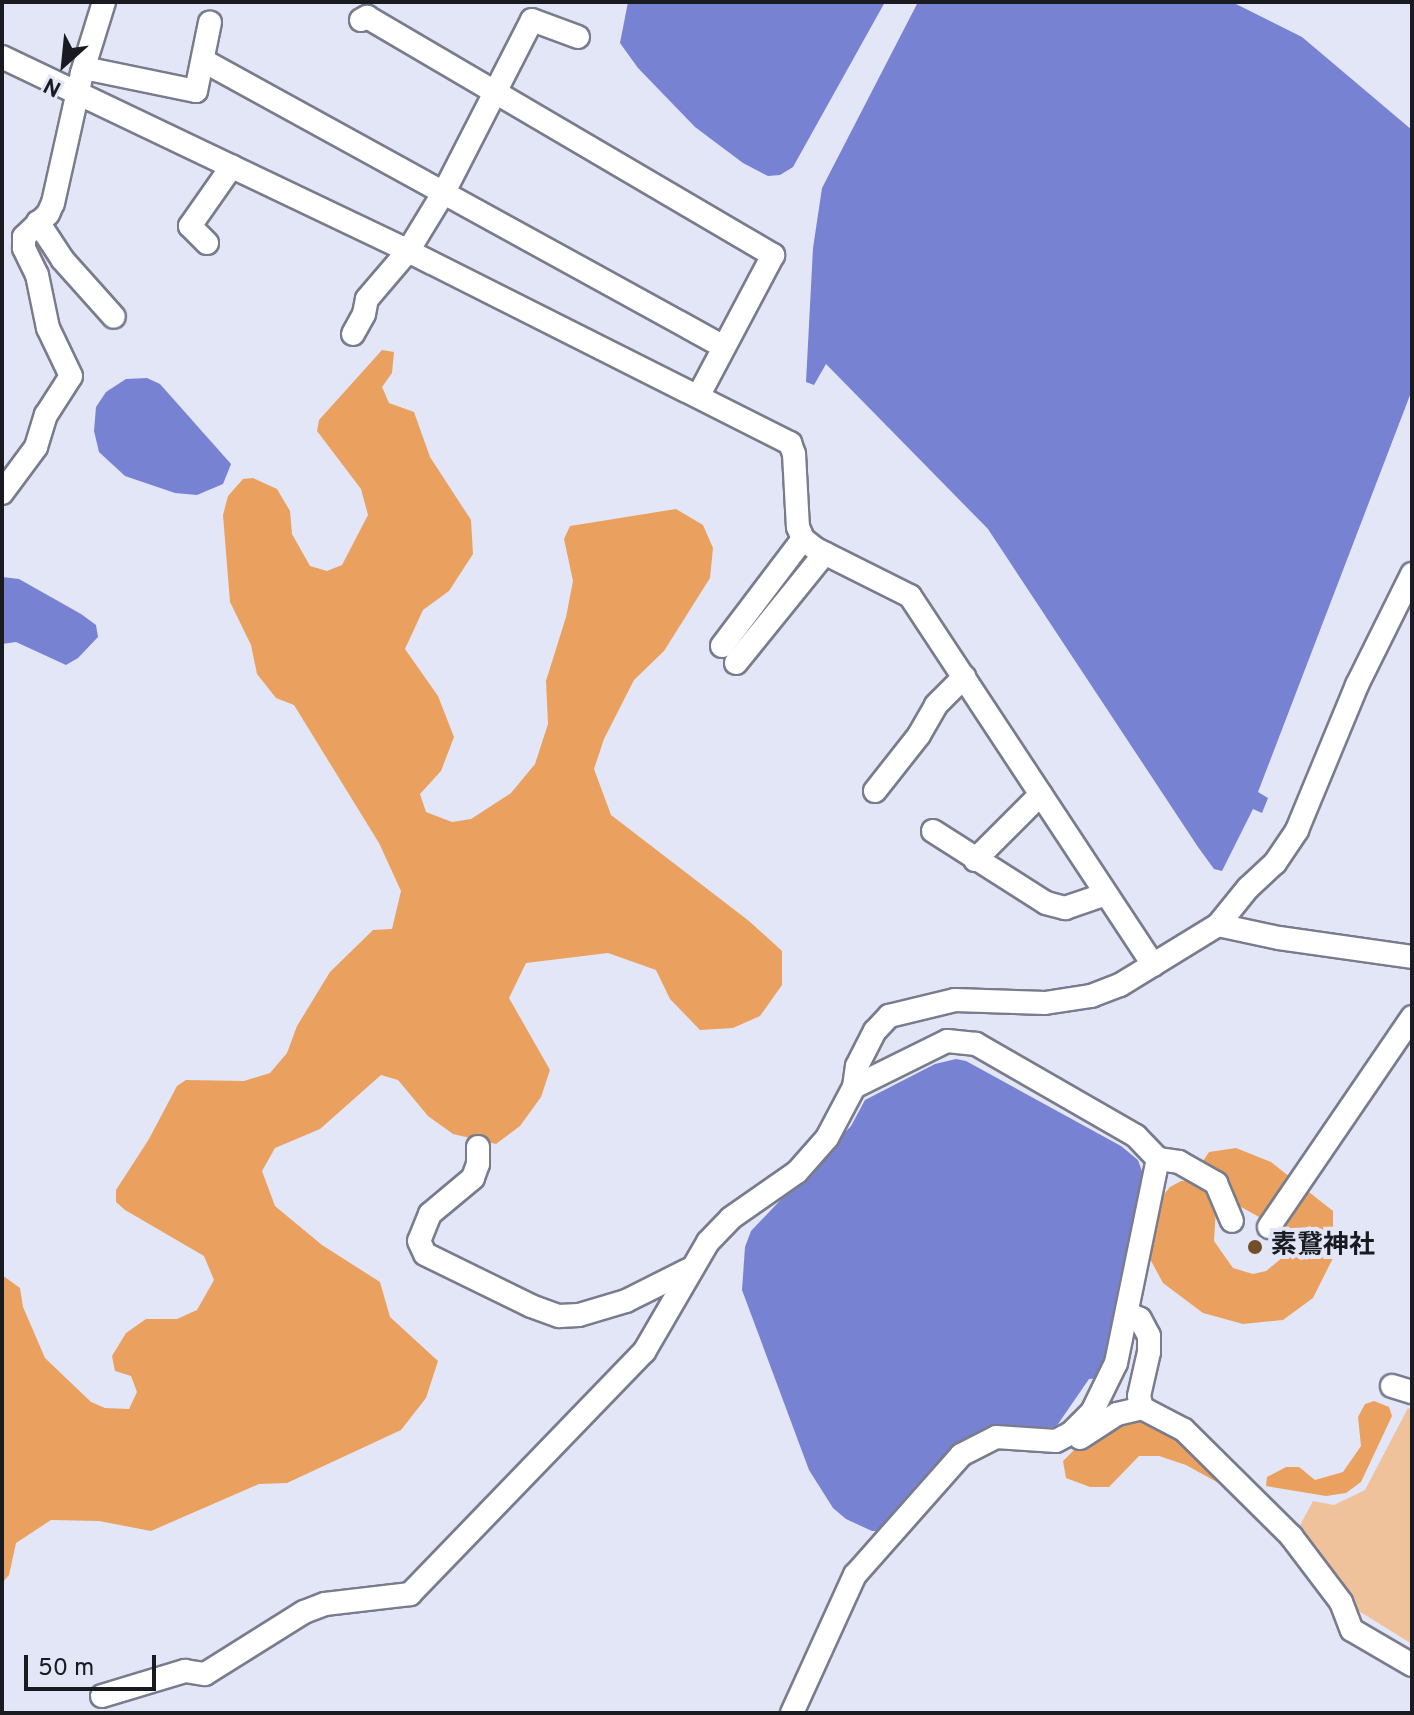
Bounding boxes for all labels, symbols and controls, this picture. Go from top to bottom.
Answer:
north arrow [24,24,104,104]
text: N [40,70,66,101]
place label: 素鵞神社 [1271,1231,1375,1263]
marker: 素鵞神社 [1246,1238,1264,1256]
scale bar [28,1639,160,1689]
text: 50 m [38,1654,94,1684]

